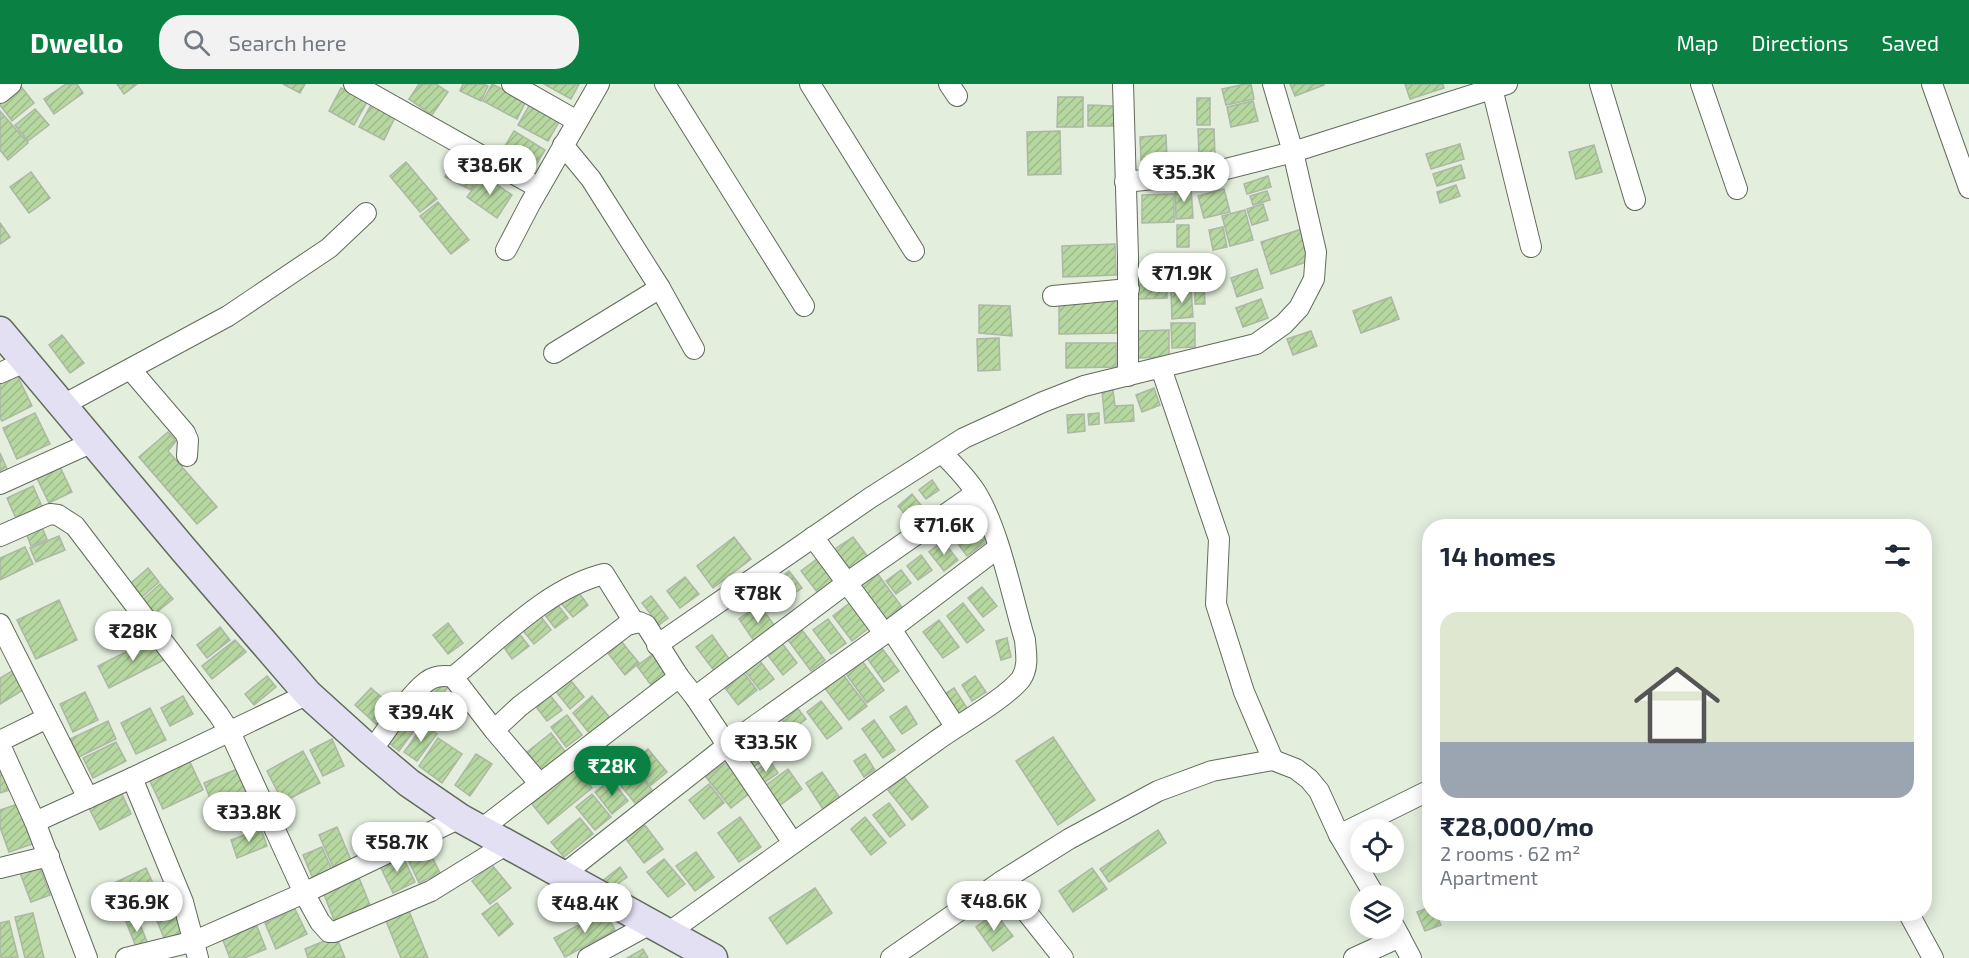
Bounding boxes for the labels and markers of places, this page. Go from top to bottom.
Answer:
pin: ₹38.6K [441,145,539,196]
pin: ₹35.3K [1135,152,1233,203]
pin: ₹71.9K [1133,253,1231,304]
pin: ₹71.6K [895,505,993,556]
pin: ₹78K [722,573,794,624]
pin: ₹28K [97,611,169,662]
pin: ₹39.4K [372,692,470,743]
pin: ₹33.5K [717,722,815,773]
pin: ₹28K [576,746,648,797]
pin: ₹33.8K [200,792,298,843]
pin: ₹58.7K [348,822,446,873]
pin: ₹48.6K [945,881,1043,932]
pin: ₹36.9K [88,882,186,933]
pin: ₹48.4K [536,883,634,934]

